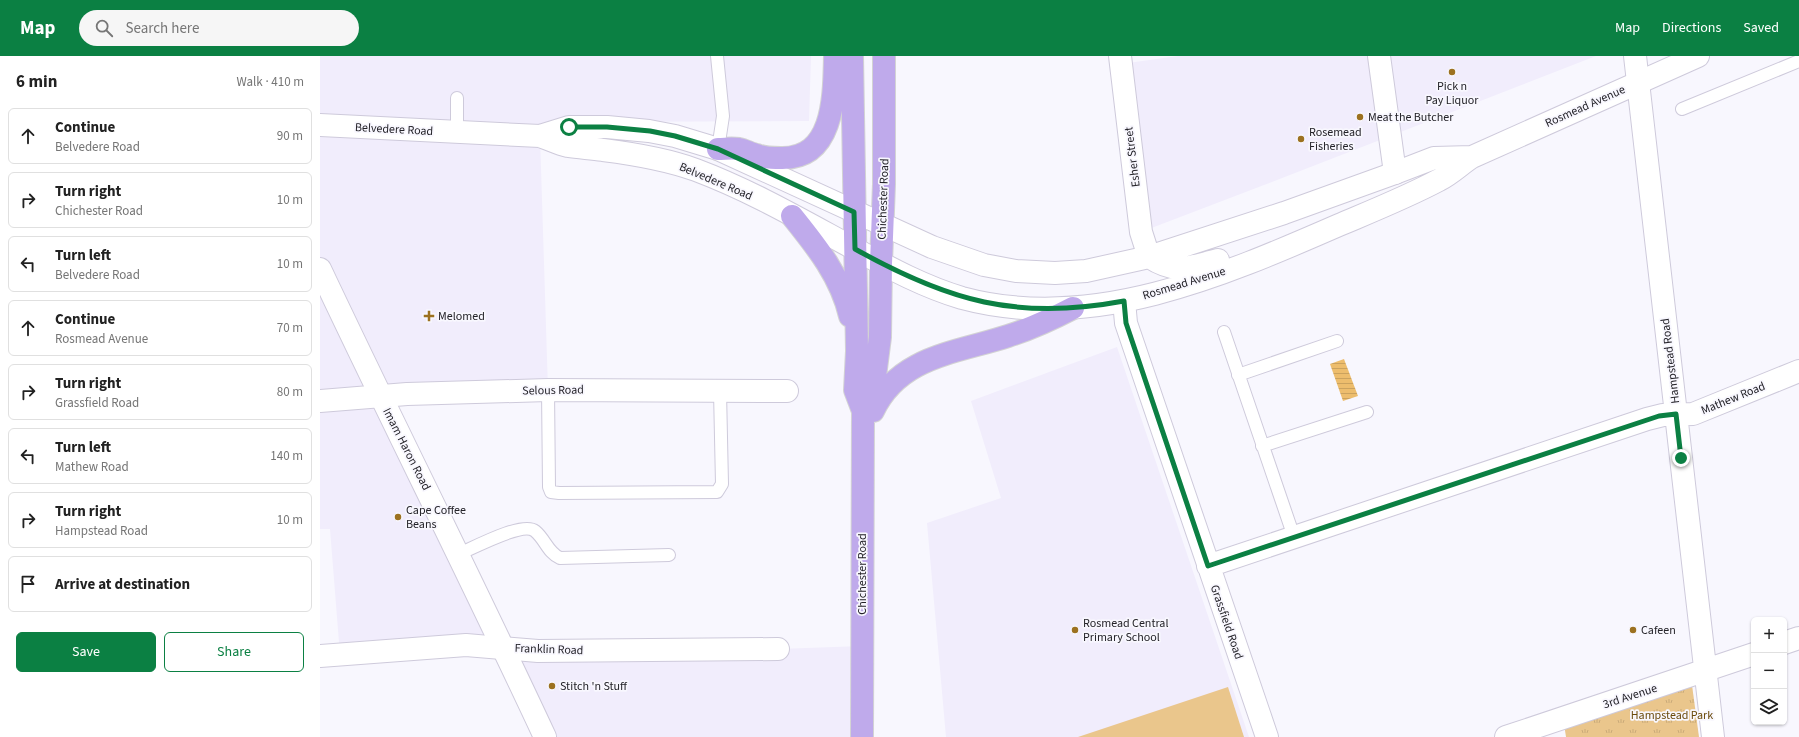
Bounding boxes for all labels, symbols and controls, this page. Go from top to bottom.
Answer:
search box [79,10,359,46]
text: Map [20,15,55,42]
icon: search [93,17,115,39]
text: Search here [125,18,199,39]
text: Map [1615,18,1640,38]
text: Directions [1662,18,1721,38]
text: Saved [1743,18,1779,38]
marker: Pick n Pay Liquor [1447,67,1457,77]
text: 6 min [16,70,57,94]
text: Walk · 410 m [236,73,304,91]
place label: Pick n Pay Liquor [1426,78,1479,109]
street label: Rosmead Avenue [1542,81,1628,132]
place label: Meat the Butcher [1368,109,1454,126]
marker: Meat the Butcher [1355,112,1365,122]
text: Continue [55,117,115,138]
route start [560,118,578,136]
street label: Belvedere Road [354,119,434,140]
place label: Rosemead Fisheries [1309,124,1362,155]
icon: ahead [17,125,39,147]
street label: Esher Street [1120,126,1145,188]
text: 90 m [277,127,303,145]
marker: Rosemead Fisheries [1296,134,1306,144]
text: Belvedere Road [55,138,140,156]
street label: Belvedere Road [676,158,755,205]
street label: Chichester Road [874,158,893,240]
text: Turn right [55,181,121,202]
icon: right [17,189,39,211]
text: 10 m [277,191,303,209]
text: Chichester Road [55,202,143,220]
text: Turn left [55,245,111,266]
icon: left [17,253,39,275]
text: 10 m [277,255,303,273]
street label: Rosmead Avenue [1141,263,1228,304]
text: Belvedere Road [55,266,140,284]
place label: Melomed [438,308,485,325]
text: Continue [55,309,115,330]
marker: Melomed [423,310,435,322]
icon: ahead [17,317,39,339]
street label: Hampstead Road [1657,317,1684,405]
text: 70 m [277,319,303,337]
text: Rosmead Avenue [55,330,148,348]
text: Turn right [55,373,121,394]
street label: Mathew Road [1698,378,1768,419]
icon: right [17,381,39,403]
street label: Selous Road [522,381,584,400]
text: 80 m [277,383,303,401]
text: Grassfield Road [55,394,139,412]
street label: Imam Haron Road [378,405,435,493]
text: Turn left [55,437,111,458]
icon: left [17,445,39,467]
text: 140 m [270,447,303,465]
route end [1672,449,1690,467]
text: Mathew Road [55,458,129,476]
text: Turn right [55,501,121,522]
place label: Cape Coffee Beans [406,502,466,533]
icon: right [17,509,39,531]
text: 10 m [277,511,303,529]
marker: Cape Coffee Beans [393,512,403,522]
text: Hampstead Road [55,522,148,540]
street label: Chichester Road [854,533,871,615]
icon: arrive [17,573,39,595]
text: Arrive at destination [55,574,190,595]
street label: Grassfield Road [1206,583,1247,662]
place label: Rosmead Central Primary School [1083,615,1168,646]
map controls [1751,617,1787,725]
button: + [1751,617,1787,653]
place label: Cafeen [1641,622,1676,639]
marker: Rosmead Central Primary School [1070,625,1080,635]
marker: Cafeen [1628,625,1638,635]
button: Save [16,632,156,672]
button: Share [164,632,304,672]
street label: Franklin Road [514,640,584,659]
button: − [1751,653,1787,689]
place label: Stitch 'n Stuff [560,678,628,695]
street label: 3rd Avenue [1601,680,1659,713]
marker: Stitch 'n Stuff [547,681,557,691]
button: layers [1751,689,1787,725]
park label: Hampstead Park [1631,707,1713,724]

